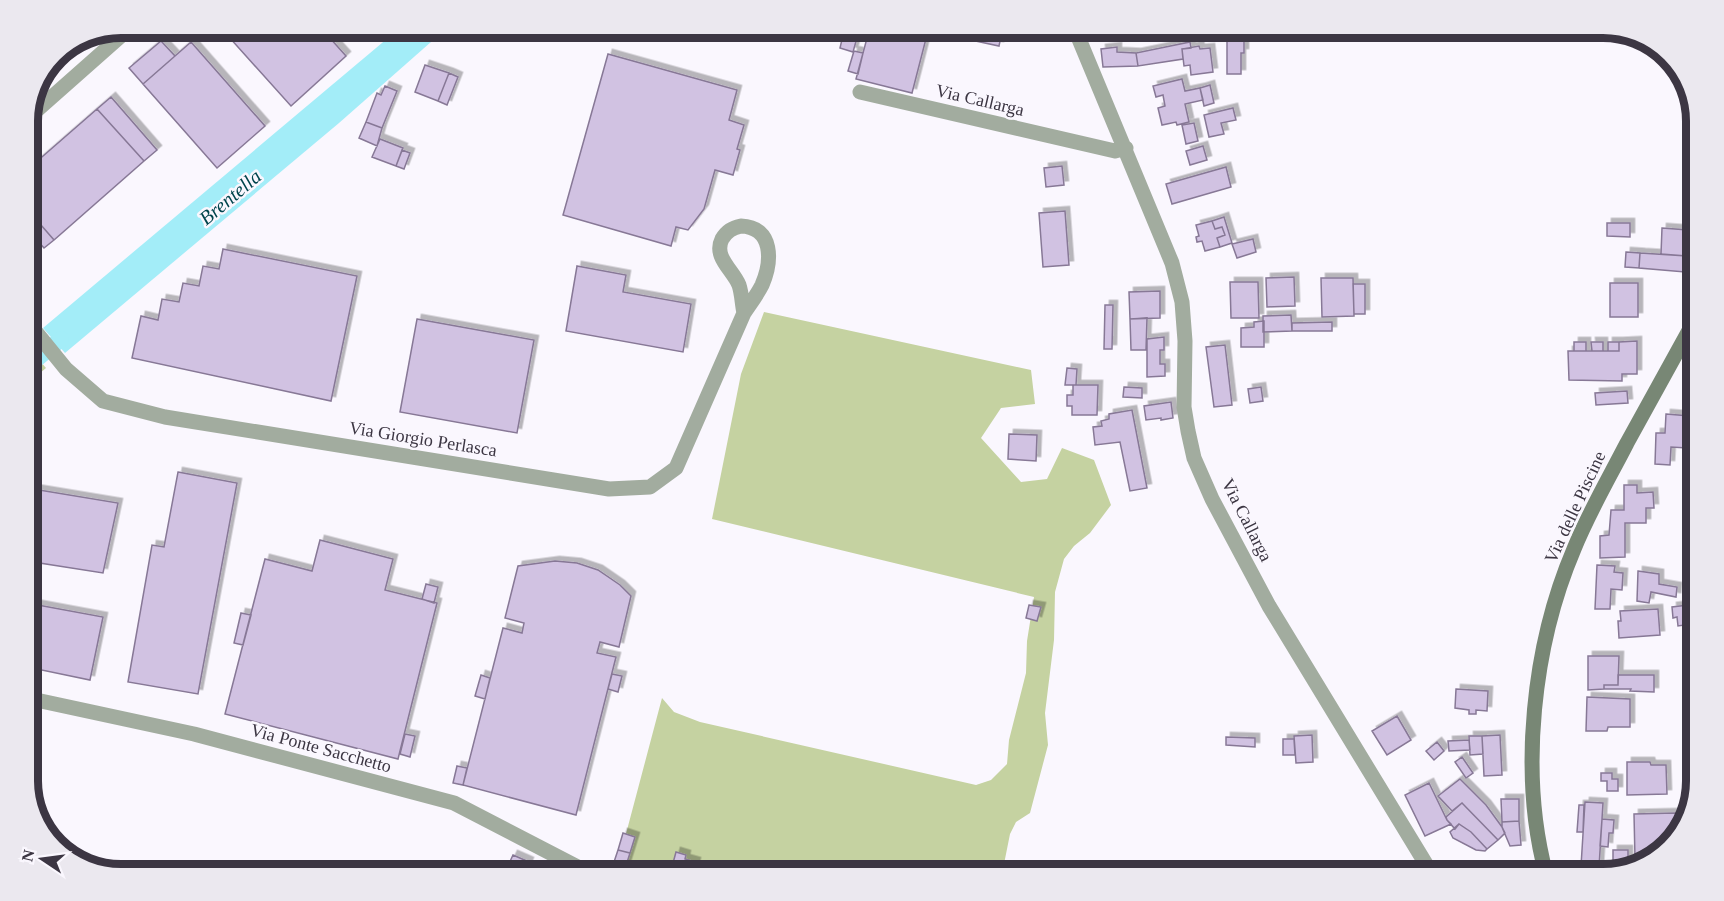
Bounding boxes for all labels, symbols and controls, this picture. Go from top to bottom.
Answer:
street label: Via Callarga [934,80,1026,120]
water label: Brentella [195,165,265,229]
street label: Via Giorgio Perlasca [348,417,498,461]
street label: Via delle Piscine [1540,448,1610,566]
street label: Via Callarga [1218,475,1276,565]
street label: Via Ponte Sacchetto [248,720,394,776]
north arrow [12,829,72,889]
text: N [18,848,38,863]

